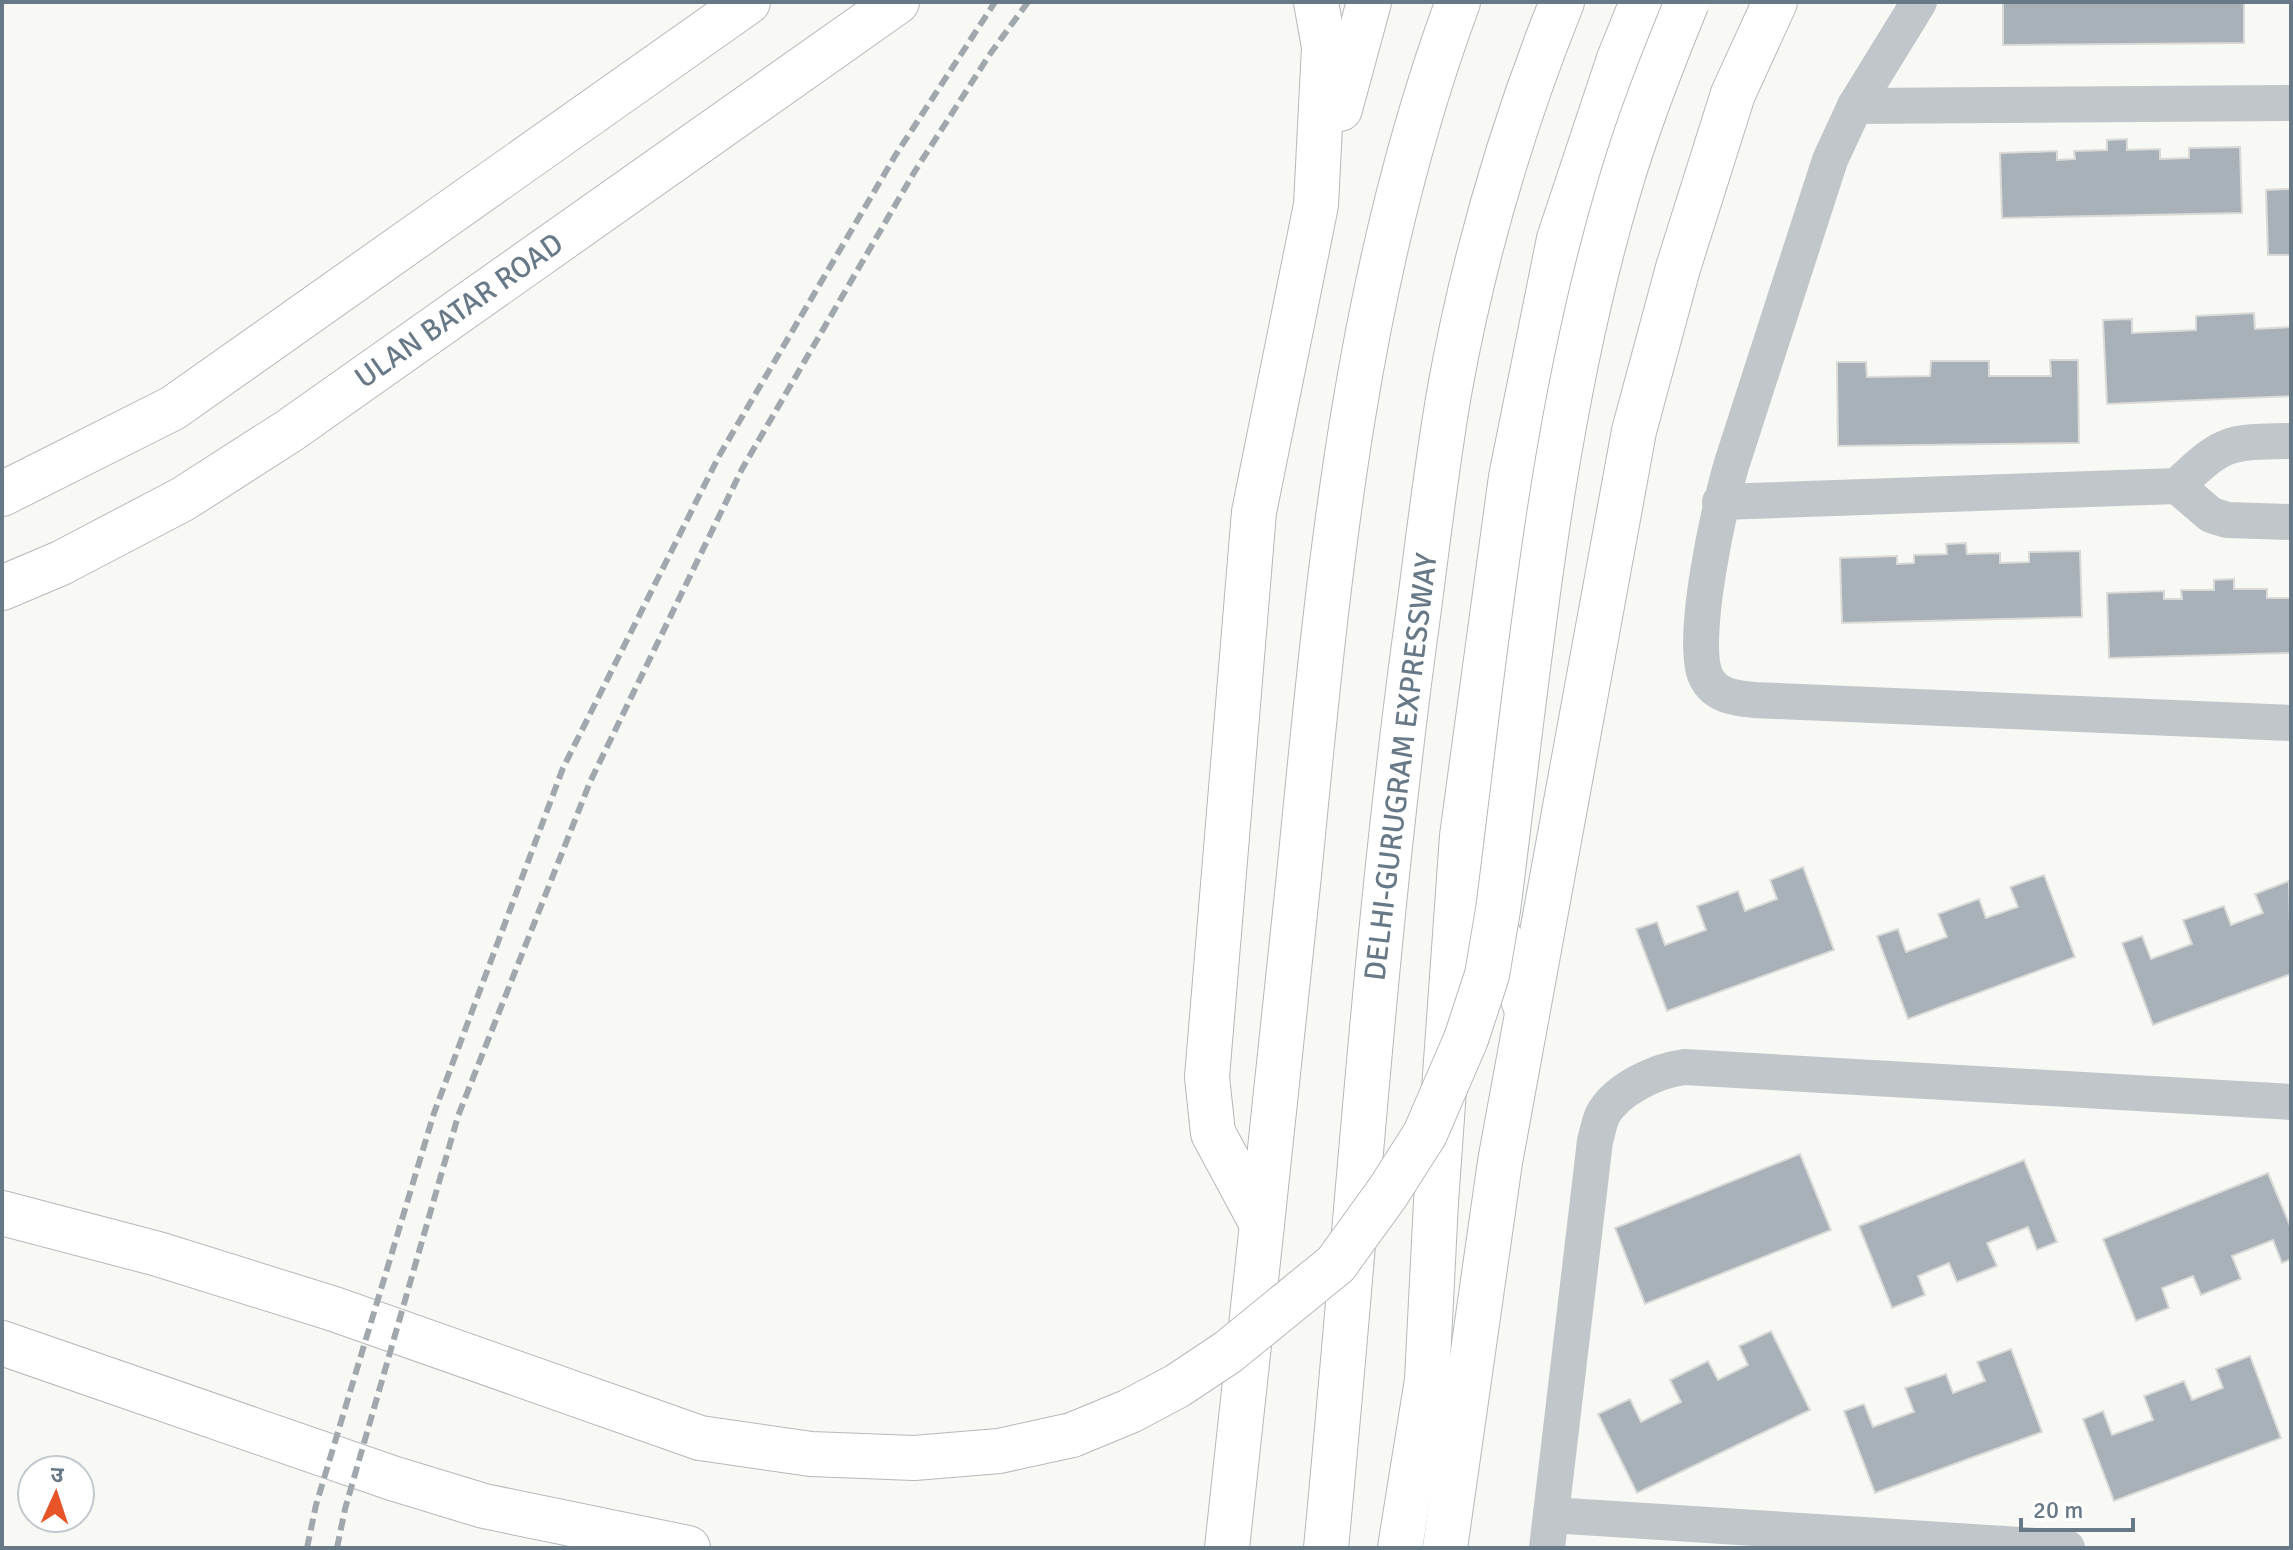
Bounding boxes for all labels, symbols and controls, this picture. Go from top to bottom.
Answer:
street label: ULAN BATAR ROAD [348,225,570,397]
street label: DELHI-GURUGRAM EXPRESSWAY [1356,551,1446,983]
north arrow [16,1454,96,1534]
text: उ [50,1461,65,1488]
scale bar [2021,1482,2133,1532]
text: 20 m [2033,1495,2083,1525]

